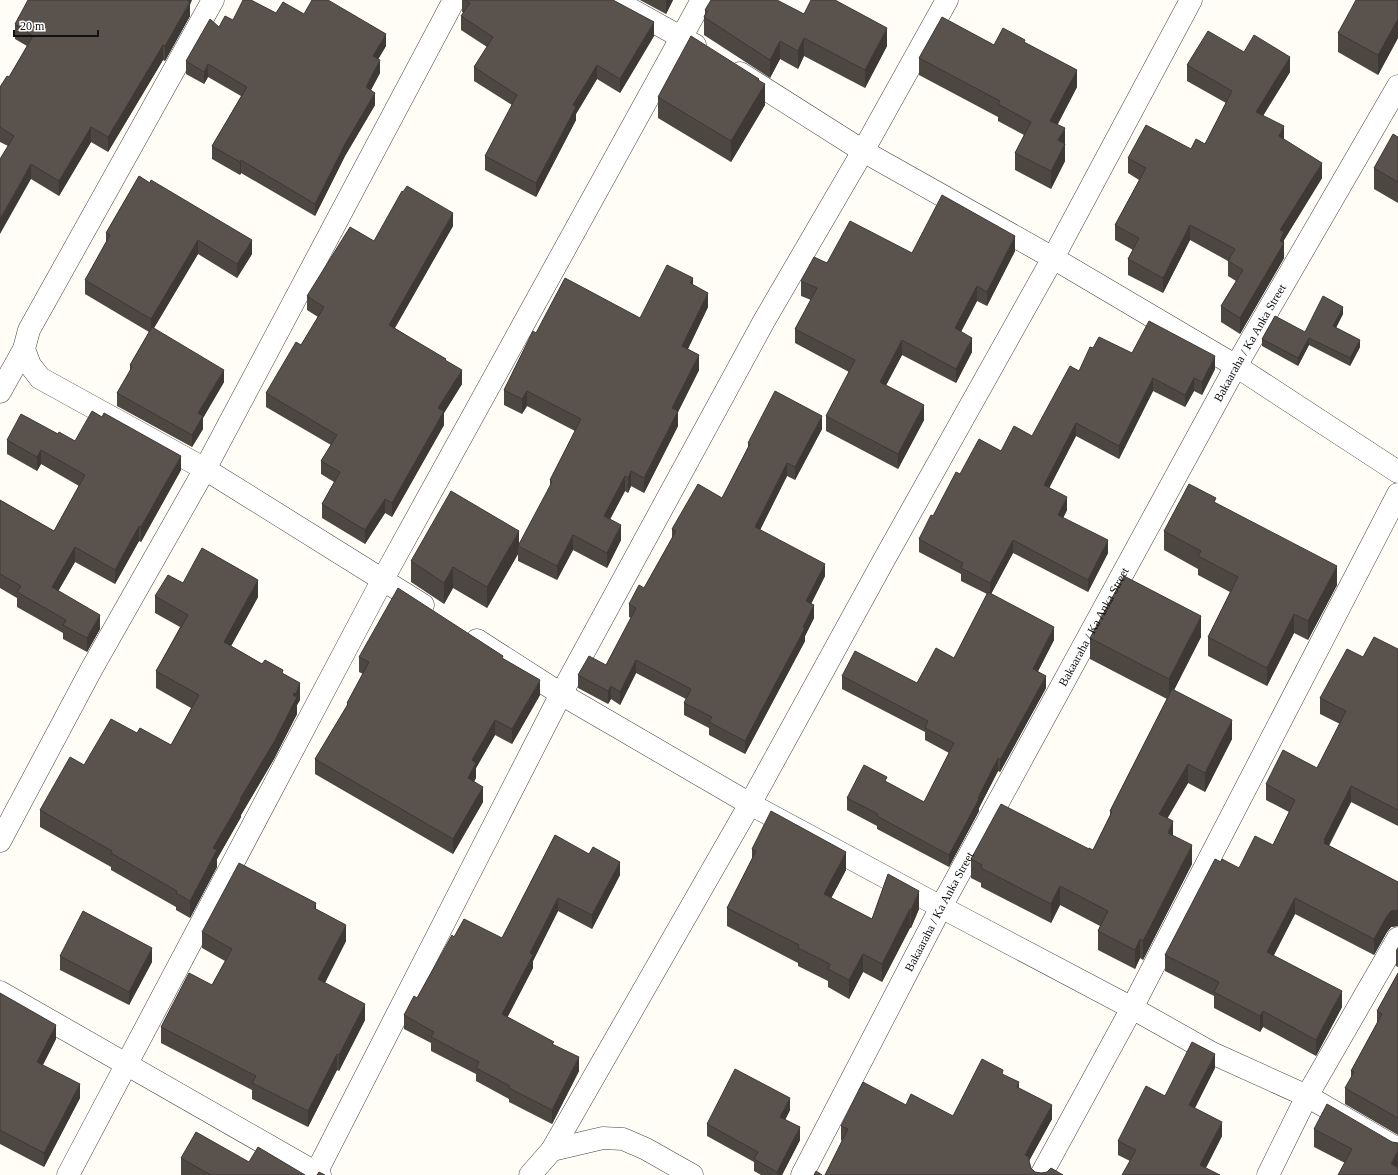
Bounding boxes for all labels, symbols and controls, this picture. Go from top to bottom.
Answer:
scale bar [14,12,98,38]
text: 20 m [20,19,45,33]
street label: Bakaaraha / Ka Anka Street [1211,281,1289,404]
street label: Bakaaraha / Ka Anka Street [1056,564,1132,689]
street label: Bakaaraha / Ka Anka Street [902,849,977,974]

